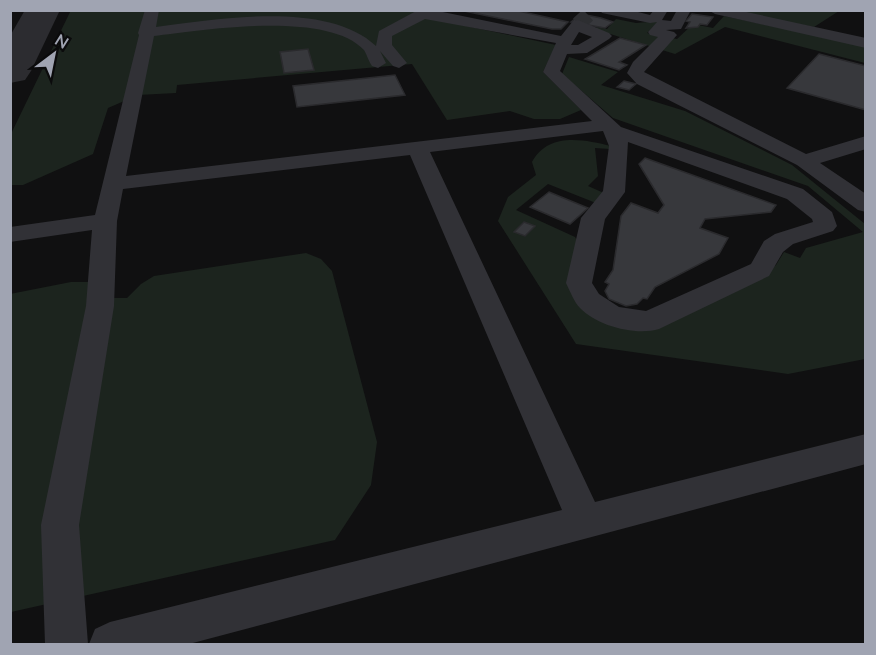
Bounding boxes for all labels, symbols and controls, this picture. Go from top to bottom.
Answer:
north arrow [24,24,84,84]
text: N [52,30,72,52]

